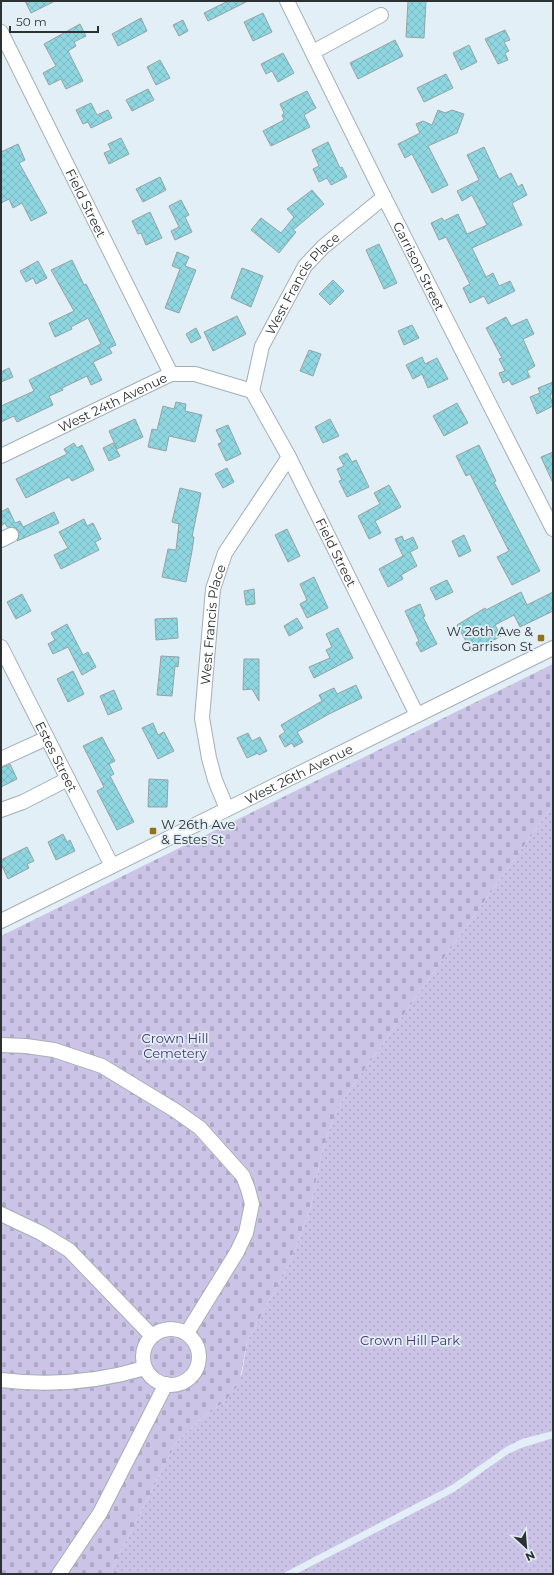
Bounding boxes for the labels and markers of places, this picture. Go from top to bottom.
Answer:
place label: W 26th Ave & Garrison St [447,623,533,654]
marker: W 26th Ave & Garrison St [536,633,546,643]
place label: W 26th Ave & Estes St [161,816,235,847]
marker: W 26th Ave & Estes St [148,826,158,836]

